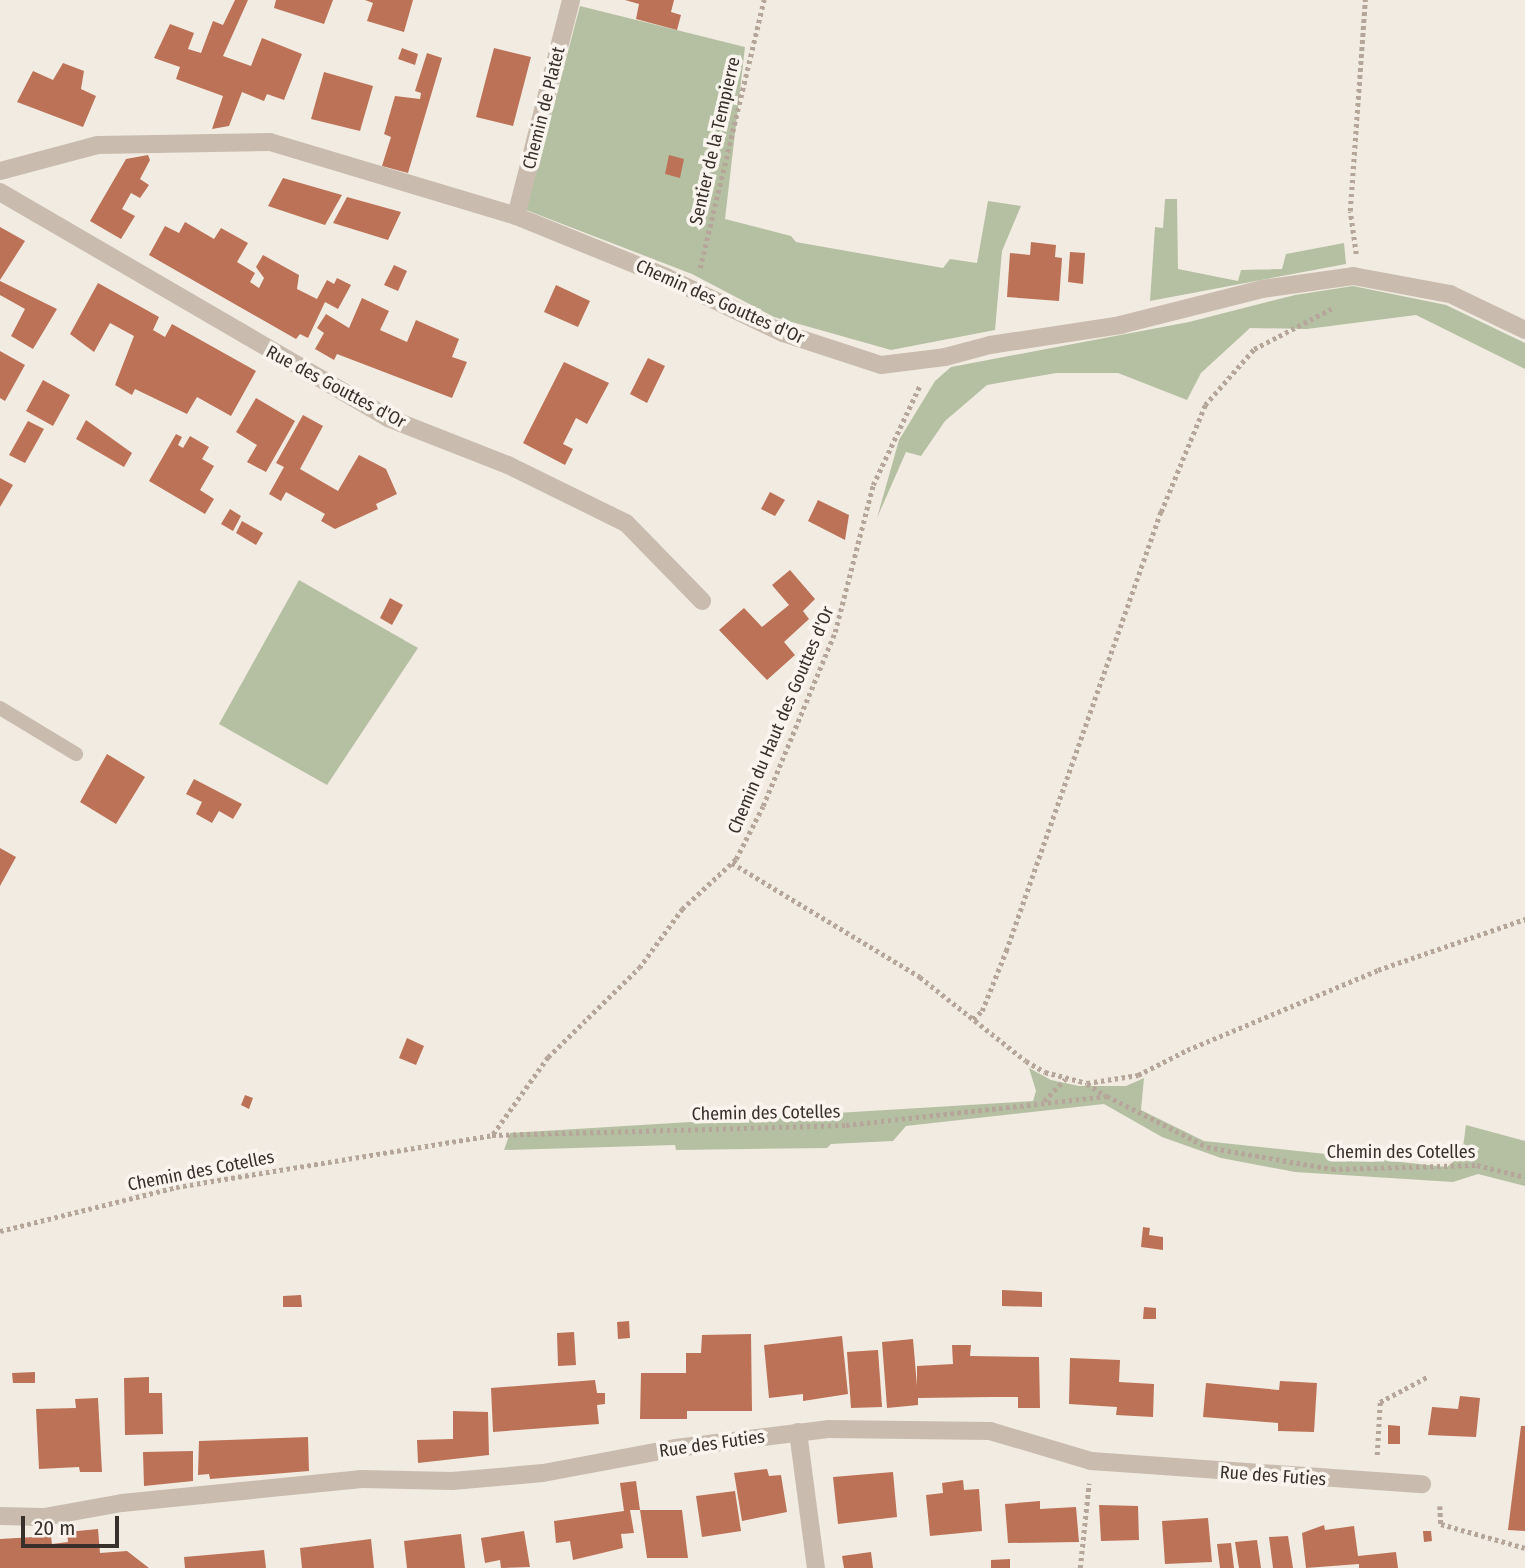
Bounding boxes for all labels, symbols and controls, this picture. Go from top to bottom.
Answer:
street label: Chemin de Platet [518,45,570,171]
street label: Sentier de la Tempierre [685,55,745,227]
street label: Chemin des Gouttes d'Or [632,255,808,349]
street label: Rue des Gouttes d'Or [262,341,410,433]
street label: Chemin du Haut des Gouttes d'Or [723,603,839,837]
street label: Chemin des Cotelles [692,1101,840,1125]
street label: Chemin des Cotelles [1327,1141,1475,1163]
street label: Chemin des Cotelles [126,1146,276,1196]
street label: Rue des Futies [658,1426,766,1462]
street label: Rue des Futies [1219,1462,1327,1490]
scale bar [24,1502,122,1546]
text: 20 m [34,1515,75,1541]

